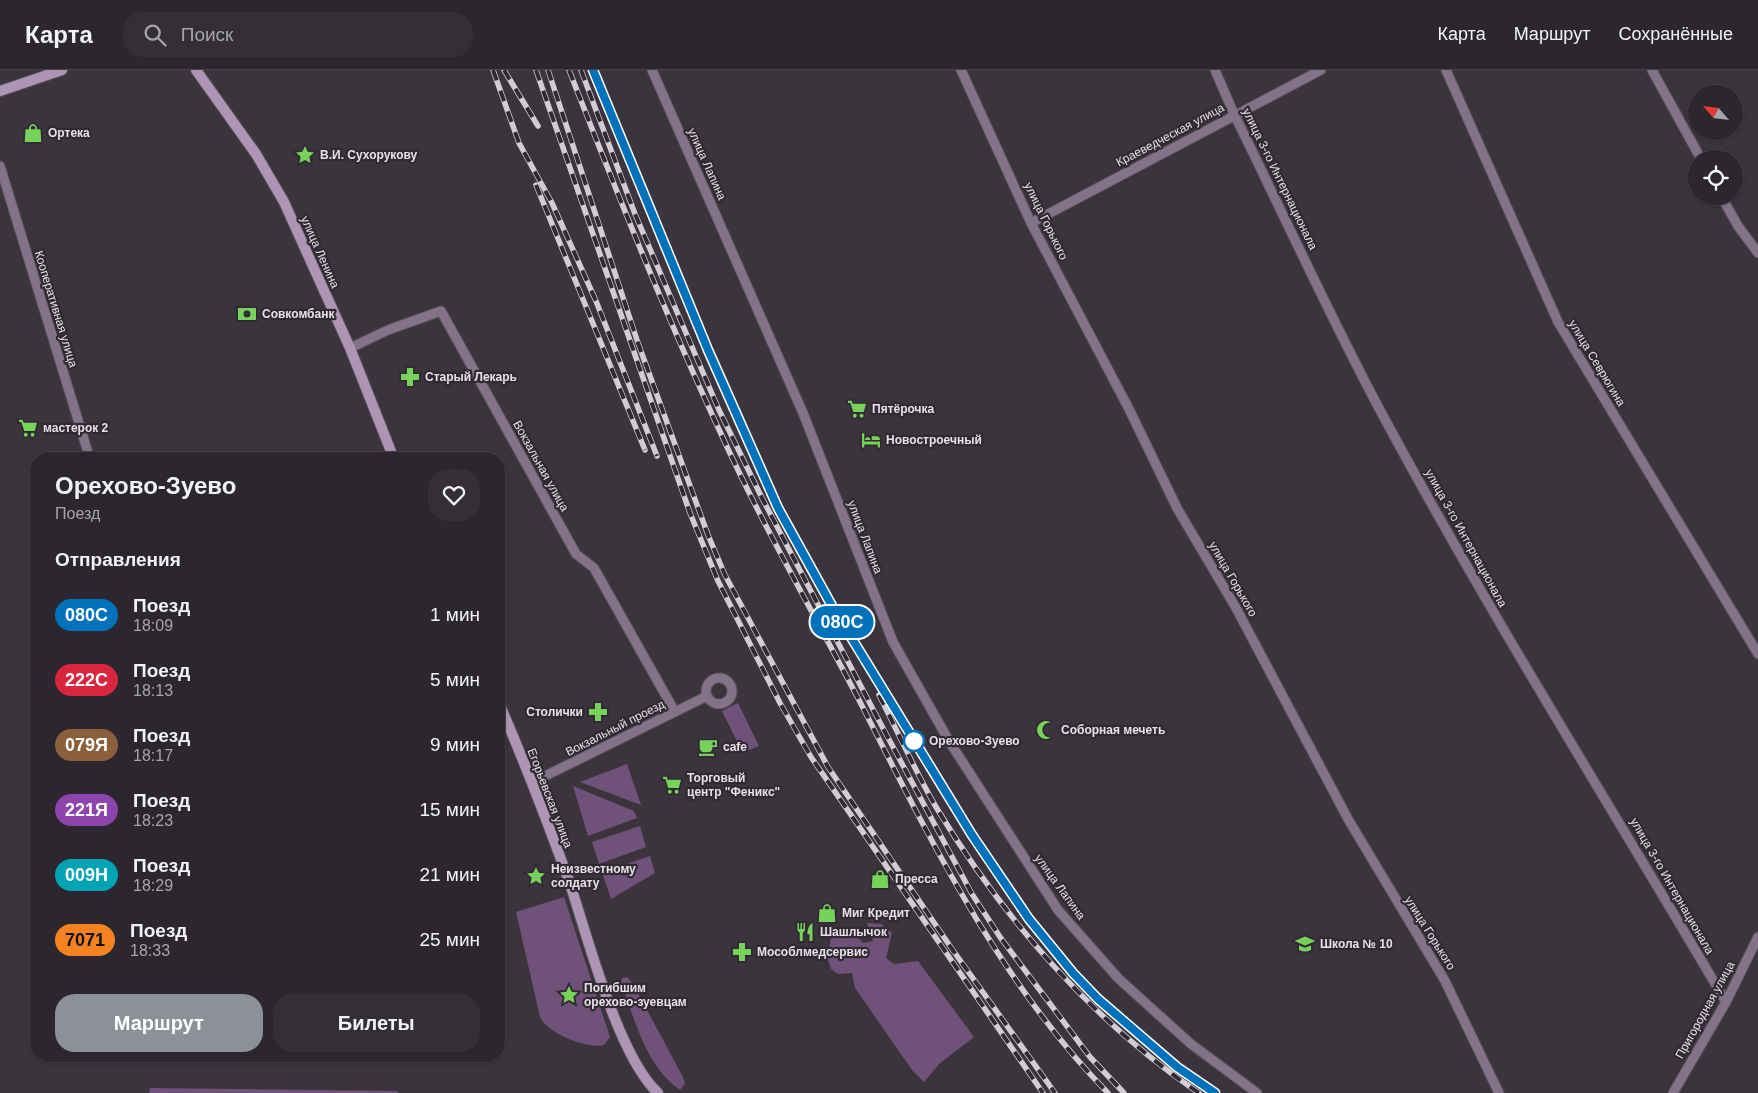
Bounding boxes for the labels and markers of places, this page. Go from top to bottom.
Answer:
shop icon: Ортека [22,122,44,144]
place label: Ортека [48,126,90,140]
place icon: В.И. Сухорукову [294,144,316,166]
place label: В.И. Сухорукову [320,148,418,162]
bank icon: Совкомбанк [236,303,258,325]
place label: Совкомбанк [262,307,335,321]
pharmacy icon: Старый Лекарь [399,366,421,388]
place label: Старый Лекарь [425,370,517,384]
supermarket icon: Пятёрочка [846,398,868,420]
place label: Пятёрочка [872,402,935,416]
supermarket icon: мастерок 2 [17,417,39,439]
place label: мастерок 2 [43,421,109,435]
hotel icon: Новостроечный [860,429,882,451]
place label: Новостроечный [886,433,982,447]
pharmacy icon: Столички [587,701,609,723]
place label: Столички [526,705,583,719]
mosque icon: Соборная мечеть [1035,719,1057,741]
place label: Соборная мечеть [1061,723,1165,737]
marker: Орехово-Зуево [903,730,925,752]
place label: Орехово-Зуево [929,734,1020,748]
cafe icon: cafe [697,736,719,758]
place label: cafe [723,740,747,754]
place label: Торговый центр "Феникс" [687,771,780,799]
supermarket icon: Торговый центр "Феникс" [661,774,683,796]
place label: Неизвестному солдату [551,862,636,890]
place icon: Неизвестному солдату [525,865,547,887]
shop icon: Пресса [869,868,891,890]
place label: Пресса [895,872,938,886]
shop icon: Миг Кредит [816,902,838,924]
place label: Миг Кредит [842,906,910,920]
restaurant icon: Шашлычок [794,921,816,943]
place label: Шашлычок [820,925,888,939]
school or university icon: Школа № 10 [1294,933,1316,955]
place label: Школа № 10 [1320,937,1393,951]
pharmacy icon: Мособлмедсервис [731,941,753,963]
place label: Мособлмедсервис [757,945,868,959]
place label: Погибшим орехово-зуевцам [584,981,687,1009]
place icon: Погибшим орехово-зуевцам [558,984,580,1006]

